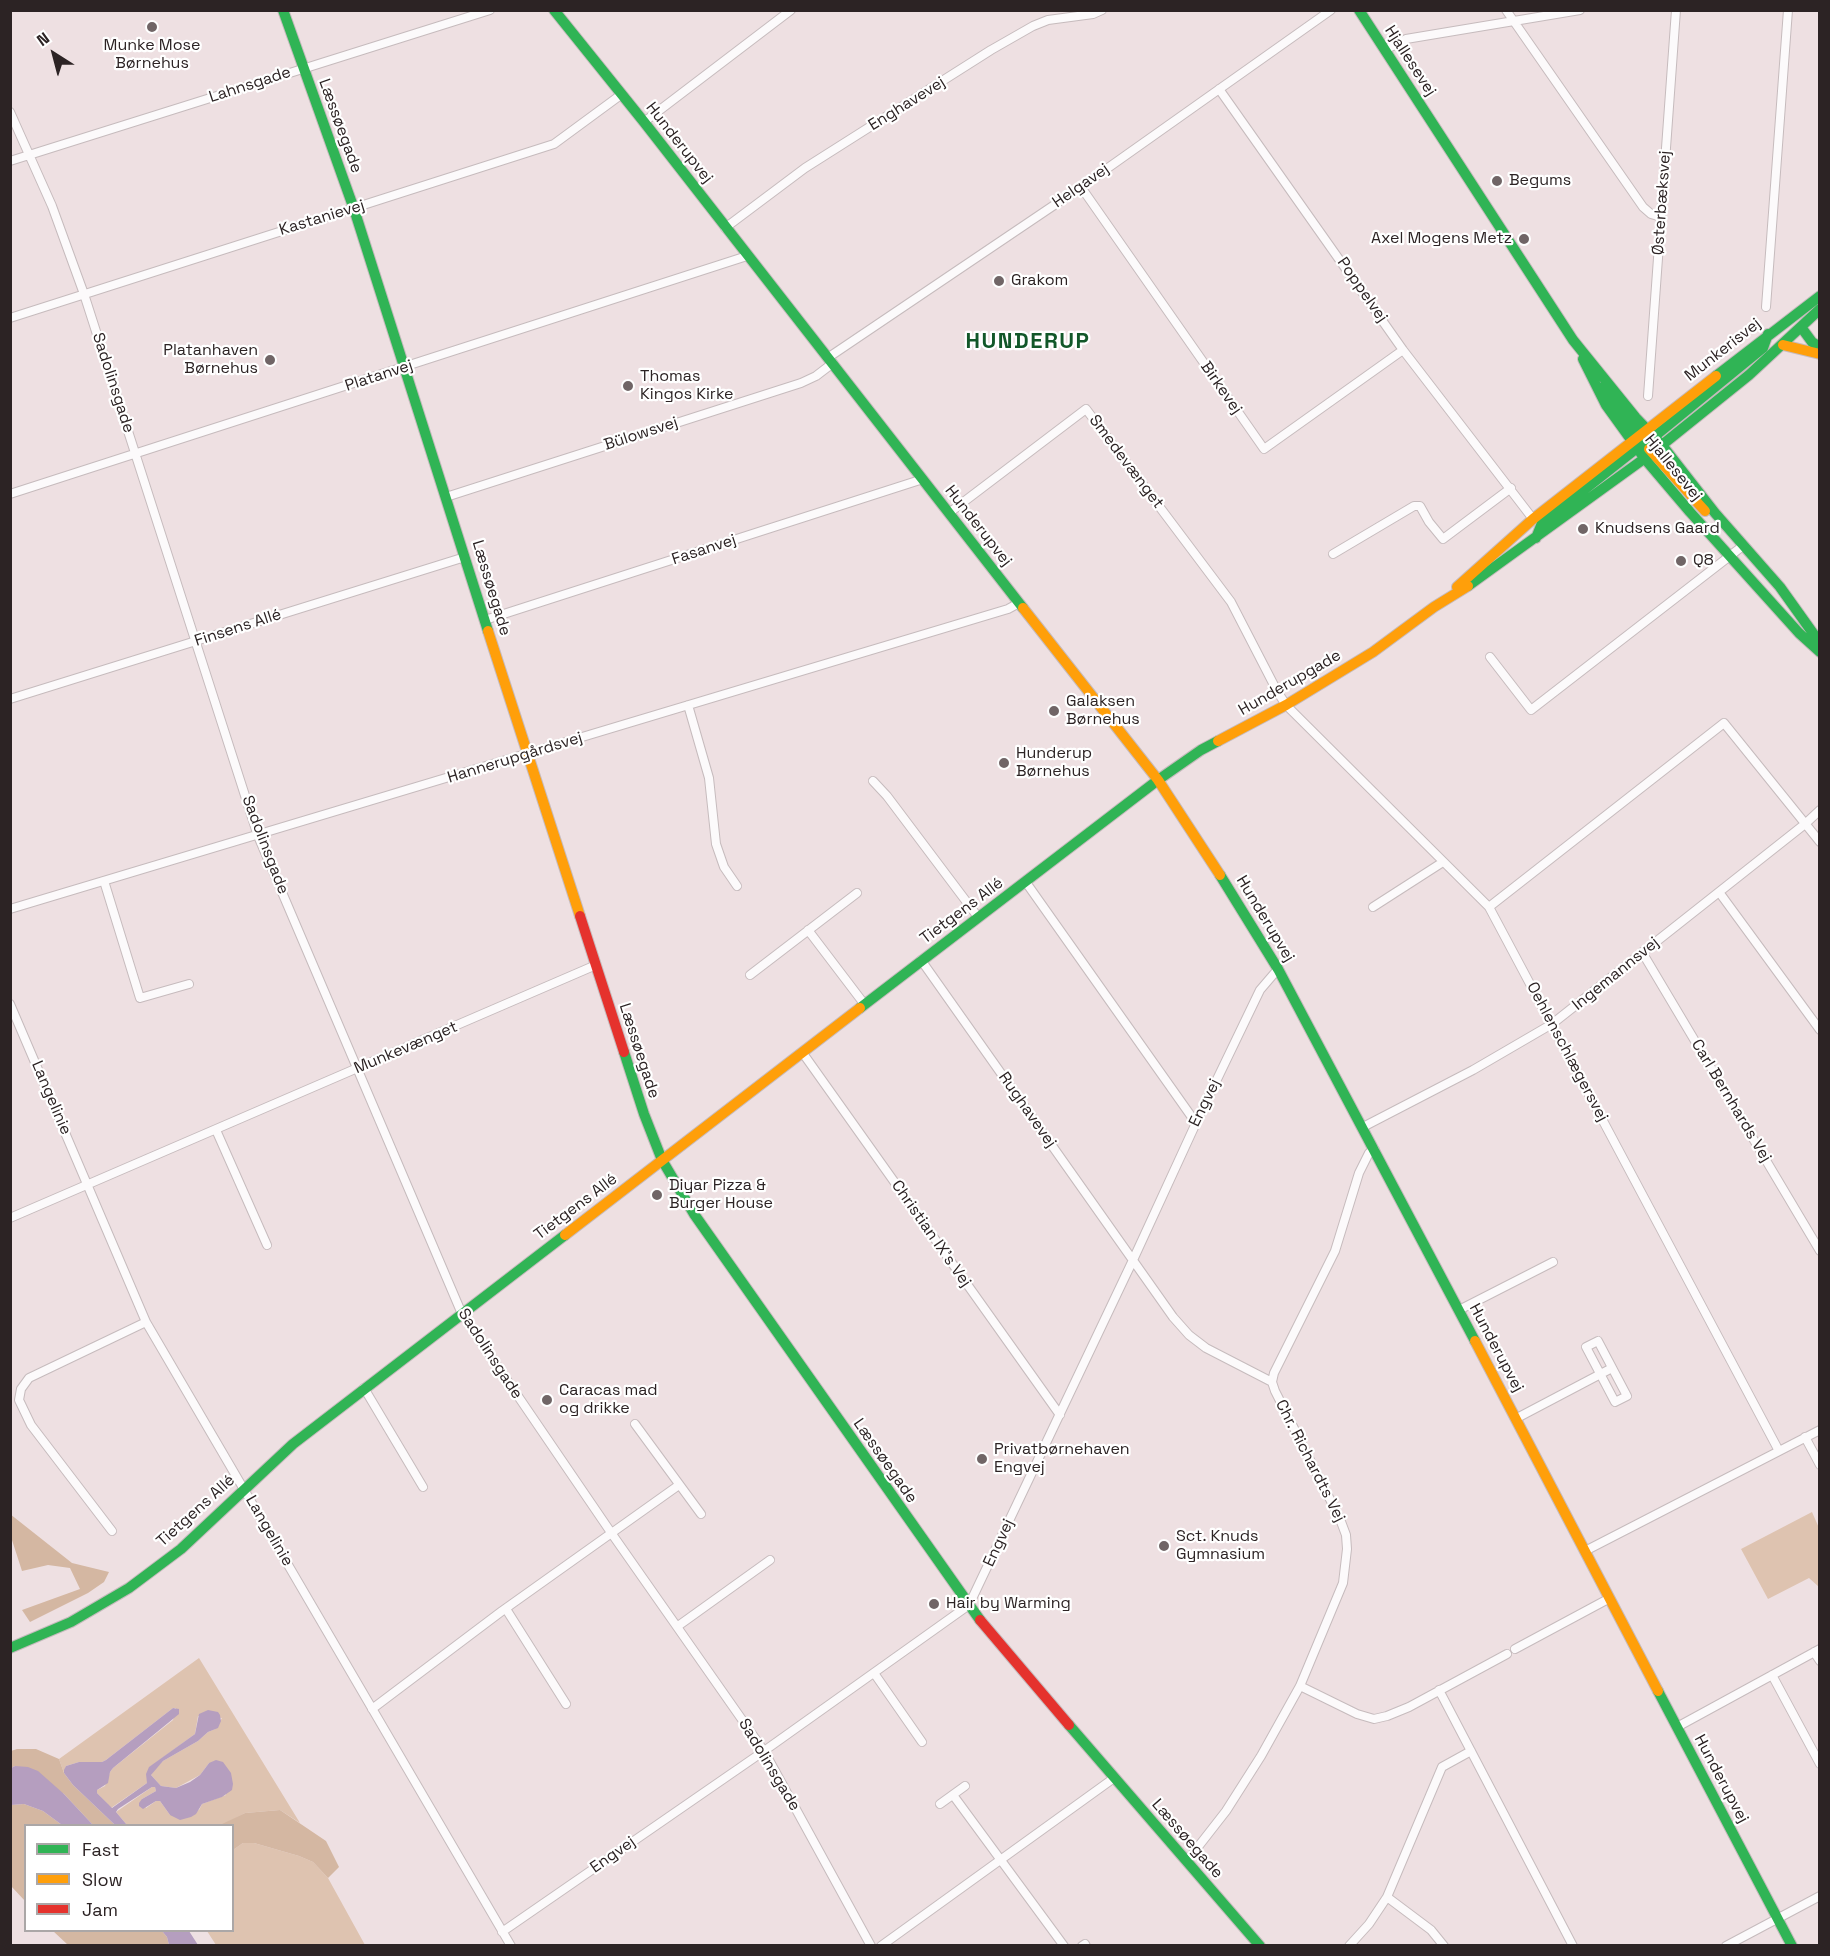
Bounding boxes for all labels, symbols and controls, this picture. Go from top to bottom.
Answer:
marker: Munke Mose Børnehus [145,20,159,34]
street label: Hjallesevej [1380,22,1440,100]
north arrow [24,24,84,84]
text: N [33,27,54,51]
place label: Munke Mose Børnehus [104,36,200,74]
street label: Lahnsgade [207,63,293,107]
street label: Enghavevej [865,73,949,135]
street label: Læssøegade [314,76,366,176]
street label: Hunderupvej [641,99,717,187]
street label: Østerbæksvej [1649,150,1675,256]
street label: Helgavej [1049,160,1113,212]
place label: Begums [1509,171,1571,191]
marker: Begums [1490,174,1504,188]
street label: Kastanievej [277,196,367,240]
place label: Axel Mogens Metz [1371,229,1512,249]
marker: Axel Mogens Metz [1517,232,1531,246]
street label: Poppelvej [1333,254,1391,326]
place label: Grakom [1011,271,1068,291]
marker: Grakom [992,274,1006,288]
street label: Munkerisvej [1681,314,1765,386]
district label: HUNDERUP [966,329,1090,355]
street label: Sadolinsgade [88,331,138,435]
place label: Platanhaven Børnehus [163,341,258,379]
marker: Platanhaven Børnehus [263,353,277,367]
street label: Platanvej [343,356,415,396]
street label: Birkevej [1196,358,1246,418]
place label: Thomas Kingos Kirke [640,367,734,405]
marker: Thomas Kingos Kirke [621,379,635,393]
street label: Smedevænget [1085,411,1167,513]
street label: Bülowsvej [602,413,680,455]
street label: Hjallesevej [1640,431,1706,505]
street label: Hunderupvej [940,482,1016,570]
place label: Knudsens Gaard [1595,519,1720,539]
marker: Knudsens Gaard [1576,522,1590,536]
street label: Fasanvej [669,531,739,569]
street label: Læssøegade [467,538,515,638]
place label: Q8 [1693,551,1714,571]
marker: Q8 [1674,554,1688,568]
street label: Finsens Allé [192,605,284,651]
street label: Hunderupgade [1235,646,1345,720]
place label: Galaksen Børnehus [1066,692,1140,730]
marker: Galaksen Børnehus [1047,704,1061,718]
street label: Hannerupgårdsvej [445,728,585,788]
place label: Hunderup Børnehus [1016,744,1092,782]
marker: Hunderup Børnehus [997,756,1011,770]
street label: Sadolinsgade [237,793,293,897]
street label: Hunderupvej [1232,872,1298,966]
street label: Tietgens Allé [917,874,1007,948]
street label: Ingemannsvej [1569,933,1663,1015]
street label: Oehlenschlægersvej [1522,979,1612,1125]
street label: Læssøegade [615,1001,663,1101]
street label: Munkevænget [351,1018,461,1078]
street label: Carl Bernhards Vej [1687,1036,1775,1166]
street label: Langelinie [27,1058,75,1138]
street label: Rughavevej [994,1068,1060,1152]
street label: Engvej [1185,1076,1225,1130]
street label: Tietgens Allé [531,1170,621,1244]
place label: Diyar Pizza & Burger House [669,1176,773,1214]
street label: Christian IX's Vej [887,1177,975,1291]
marker: Diyar Pizza & Burger House [650,1188,664,1202]
street label: Hunderupvej [1465,1300,1527,1396]
street label: Sadolinsgade [454,1305,526,1403]
place label: Caracas mad og drikke [559,1381,658,1419]
marker: Caracas mad og drikke [540,1393,554,1407]
street label: Chr. Richardts Vej [1271,1397,1349,1525]
street label: Læssøegade [849,1415,921,1507]
place label: Privatbørnehaven Engvej [994,1440,1130,1478]
marker: Privatbørnehaven Engvej [975,1452,989,1466]
street label: Tietgens Allé [153,1471,239,1551]
street label: Langelinie [241,1492,297,1570]
street label: Engvej [980,1516,1018,1570]
place label: Sct. Knuds Gymnasium [1176,1527,1265,1565]
marker: Sct. Knuds Gymnasium [1157,1539,1171,1553]
place label: Hair by Warming [946,1594,1071,1614]
marker: Hair by Warming [927,1597,941,1611]
street label: Sadolinsgade [734,1715,804,1815]
street label: Hunderupvej [1690,1731,1752,1827]
street label: Læssøegade [1147,1795,1227,1883]
legend [24,1824,234,1932]
street label: Engvej [587,1833,639,1877]
text: Fast [82,1838,119,1861]
text: Slow [82,1868,123,1891]
text: Jam [82,1898,118,1921]

